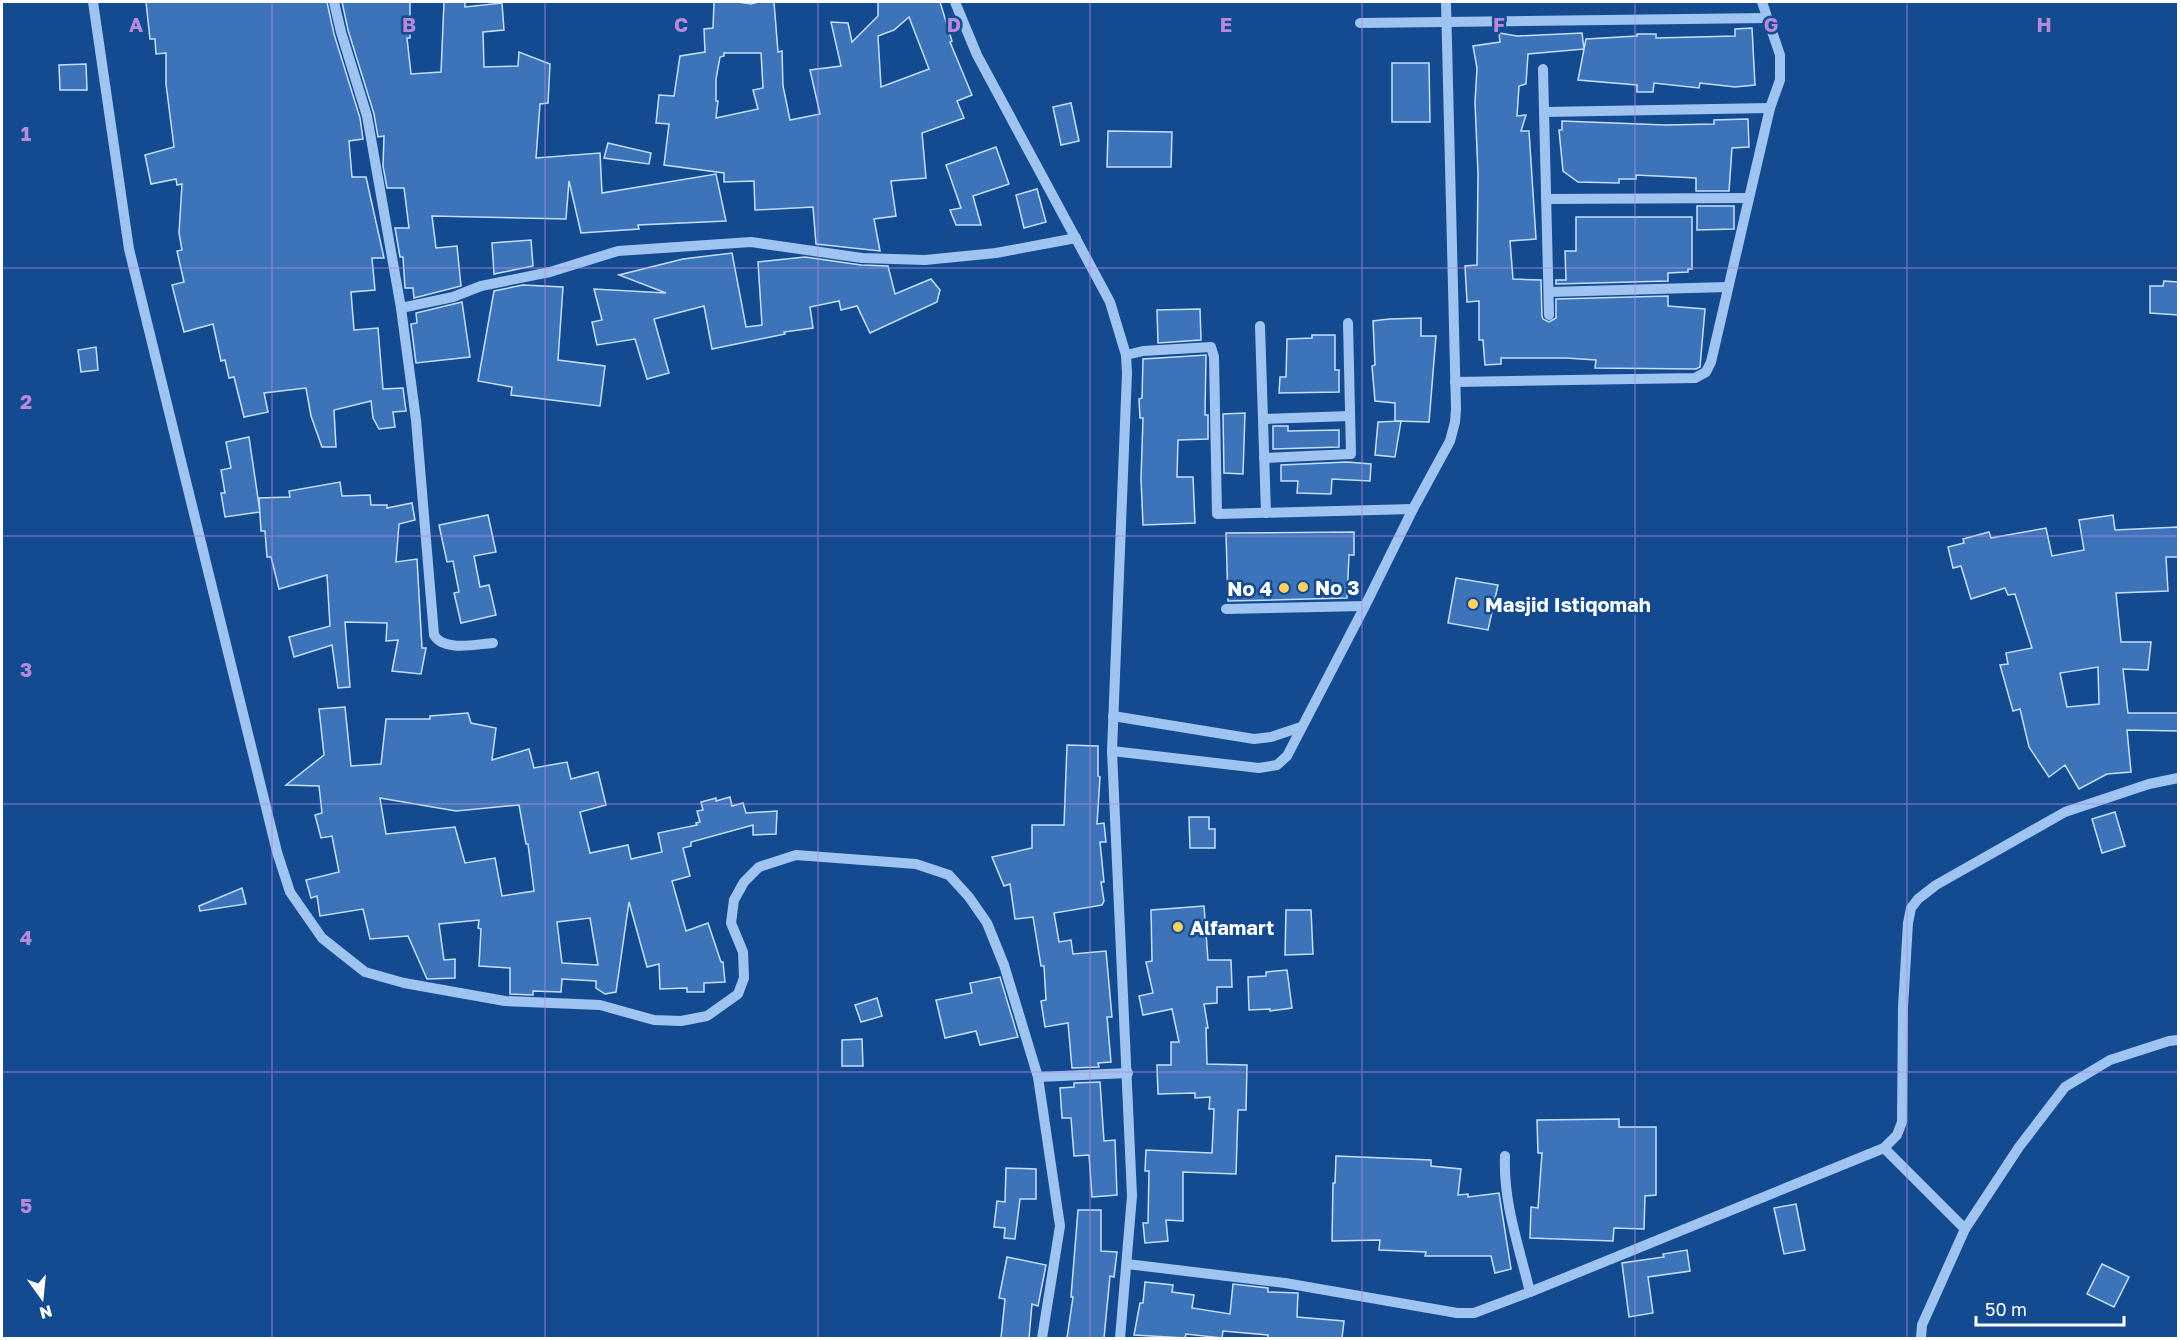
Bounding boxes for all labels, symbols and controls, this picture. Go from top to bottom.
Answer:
text: A [129,12,143,36]
text: B [402,12,416,36]
text: C [674,12,688,36]
text: D [947,12,961,36]
text: E [1220,12,1232,36]
text: F [1493,12,1505,36]
text: G [1764,12,1778,36]
text: H [2036,12,2052,36]
text: 1 [21,121,31,145]
text: 2 [20,389,32,413]
place label: No 3 [1315,575,1359,599]
place label: No 4 [1227,576,1272,600]
marker: No 3 [1296,580,1310,594]
marker: No 4 [1277,581,1291,595]
place label: Masjid Istiqomah [1485,592,1651,616]
marker: Masjid Istiqomah [1466,597,1480,611]
text: 3 [20,657,32,681]
place label: Alfamart [1190,915,1274,939]
marker: Alfamart [1171,920,1185,934]
text: 4 [20,925,32,949]
text: 5 [20,1193,32,1217]
north arrow [12,1268,72,1328]
scale bar [1976,1289,2124,1327]
text: 50 m [1985,1298,2027,1320]
text: N [37,1301,54,1324]

